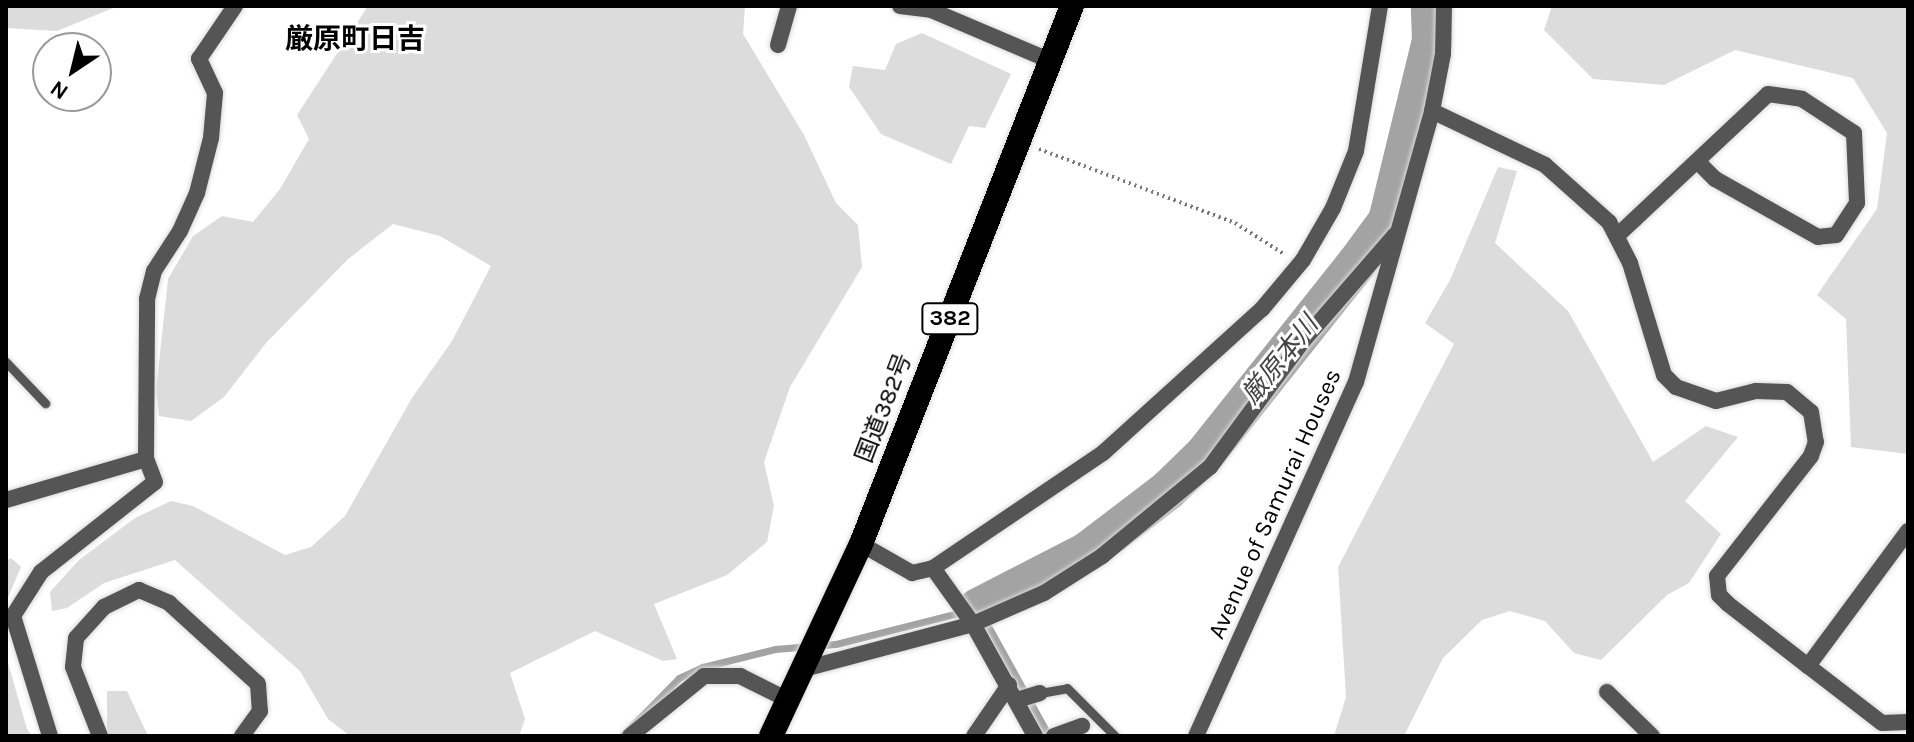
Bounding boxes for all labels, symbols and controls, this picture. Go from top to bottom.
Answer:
district label: 厳原町日吉 [285,22,425,56]
north arrow [32,32,112,112]
text: N [45,75,73,105]
road number: 382 [920,301,980,337]
water label: 厳原本川 [1235,310,1325,410]
street label: 国道382号 [850,349,918,467]
street label: Avenue of Samurai Houses [1202,365,1348,643]

